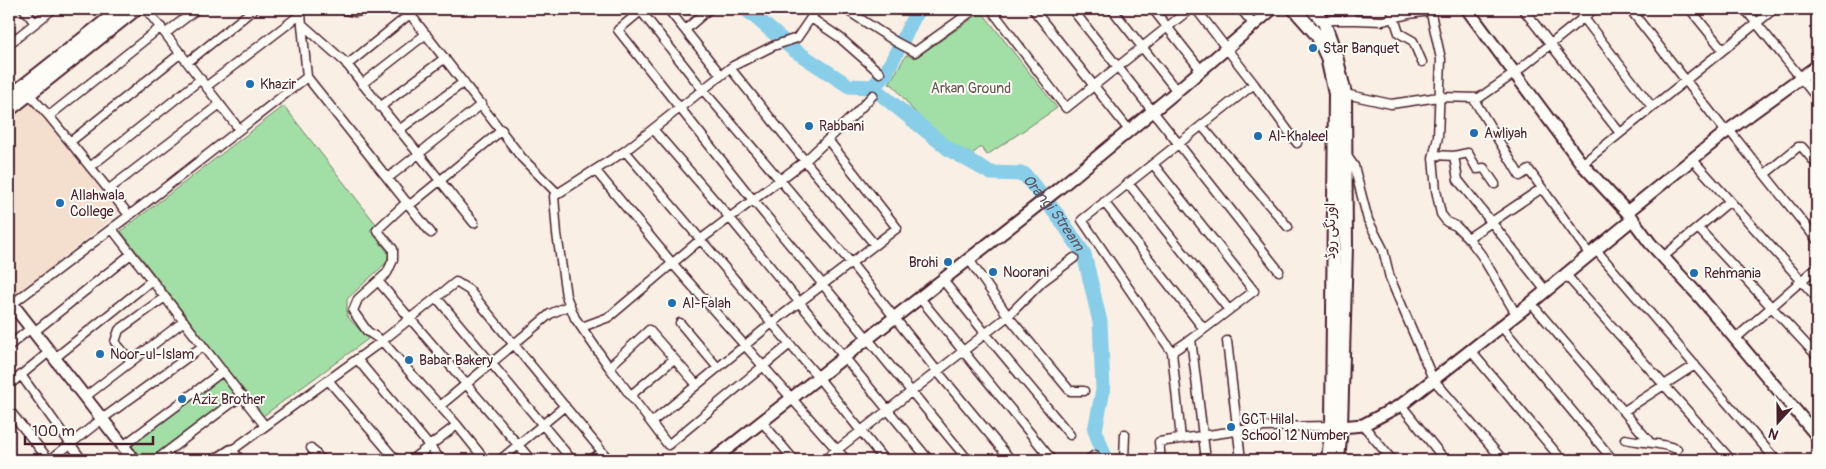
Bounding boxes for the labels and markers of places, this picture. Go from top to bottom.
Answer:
place label: Star Banquet [1323,40,1400,57]
marker: Star Banquet [1307,42,1319,54]
place label: Khazir [260,76,296,93]
marker: Khazir [244,78,256,90]
place label: Rabbani [819,118,864,135]
marker: Rabbani [803,120,815,132]
place label: Awliyah [1484,125,1527,142]
marker: Awliyah [1468,127,1480,139]
place label: Al-Khaleel [1268,128,1328,145]
marker: Al-Khaleel [1252,130,1264,142]
place label: Allahwala College [70,187,125,220]
marker: Allahwala College [54,197,66,209]
place label: Brohi [909,254,939,271]
marker: Brohi [942,256,954,268]
place label: Noorani [1003,264,1050,281]
place label: Rehmania [1704,265,1761,282]
marker: Noorani [987,266,999,278]
marker: Rehmania [1688,267,1700,279]
place label: Al-Falah [682,295,731,312]
marker: Al-Falah [666,297,678,309]
place label: Noor-ul-Islam [110,346,194,363]
marker: Noor-ul-Islam [94,348,106,360]
place label: Babar Bakery [419,352,493,369]
marker: Babar Bakery [403,354,415,366]
place label: Aziz Brother [192,391,265,408]
marker: Aziz Brother [176,393,188,405]
place label: GCT Hilal School 12 Number [1241,411,1348,444]
marker: GCT Hilal School 12 Number [1225,421,1237,433]

